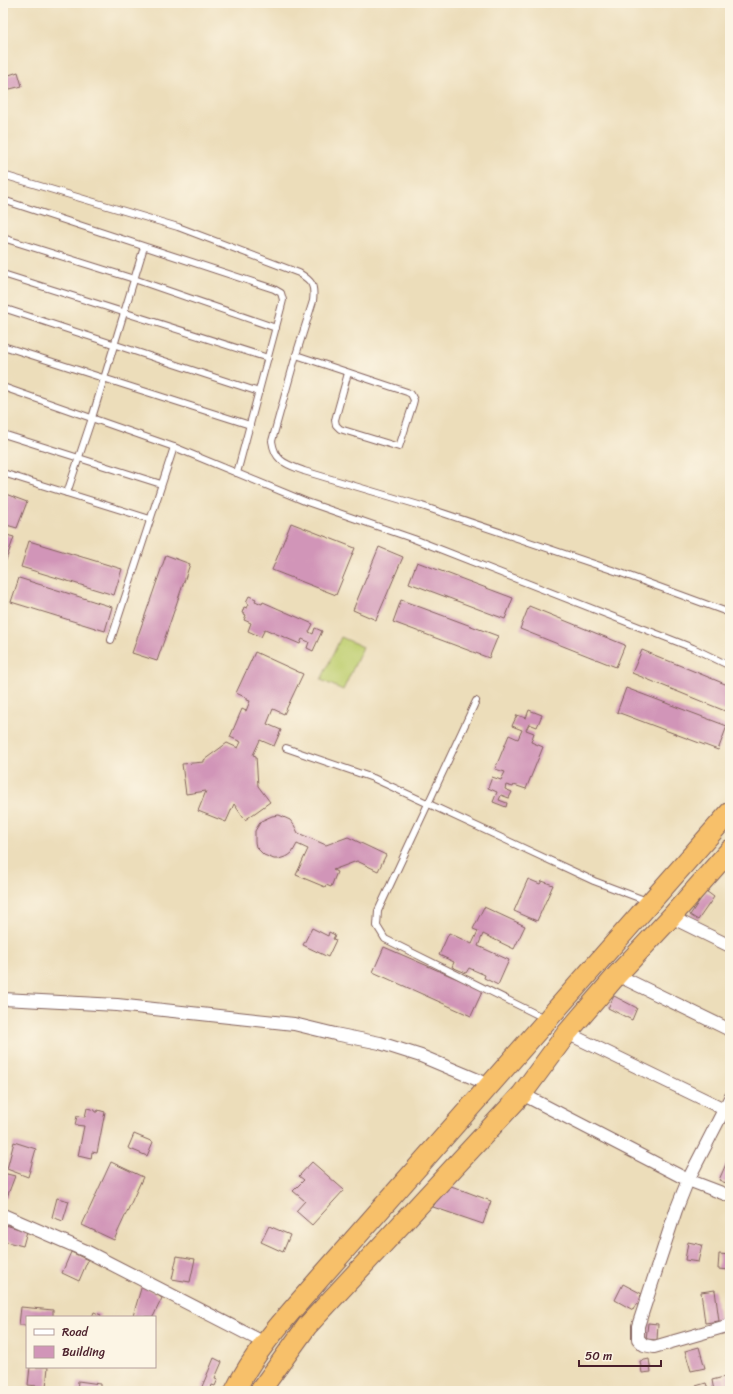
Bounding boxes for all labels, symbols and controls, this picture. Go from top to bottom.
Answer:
legend [26,1316,156,1368]
text: Road [62,1321,89,1343]
text: Building [62,1341,105,1363]
scale bar [579,1342,661,1368]
text: 50 m [585,1345,612,1367]

